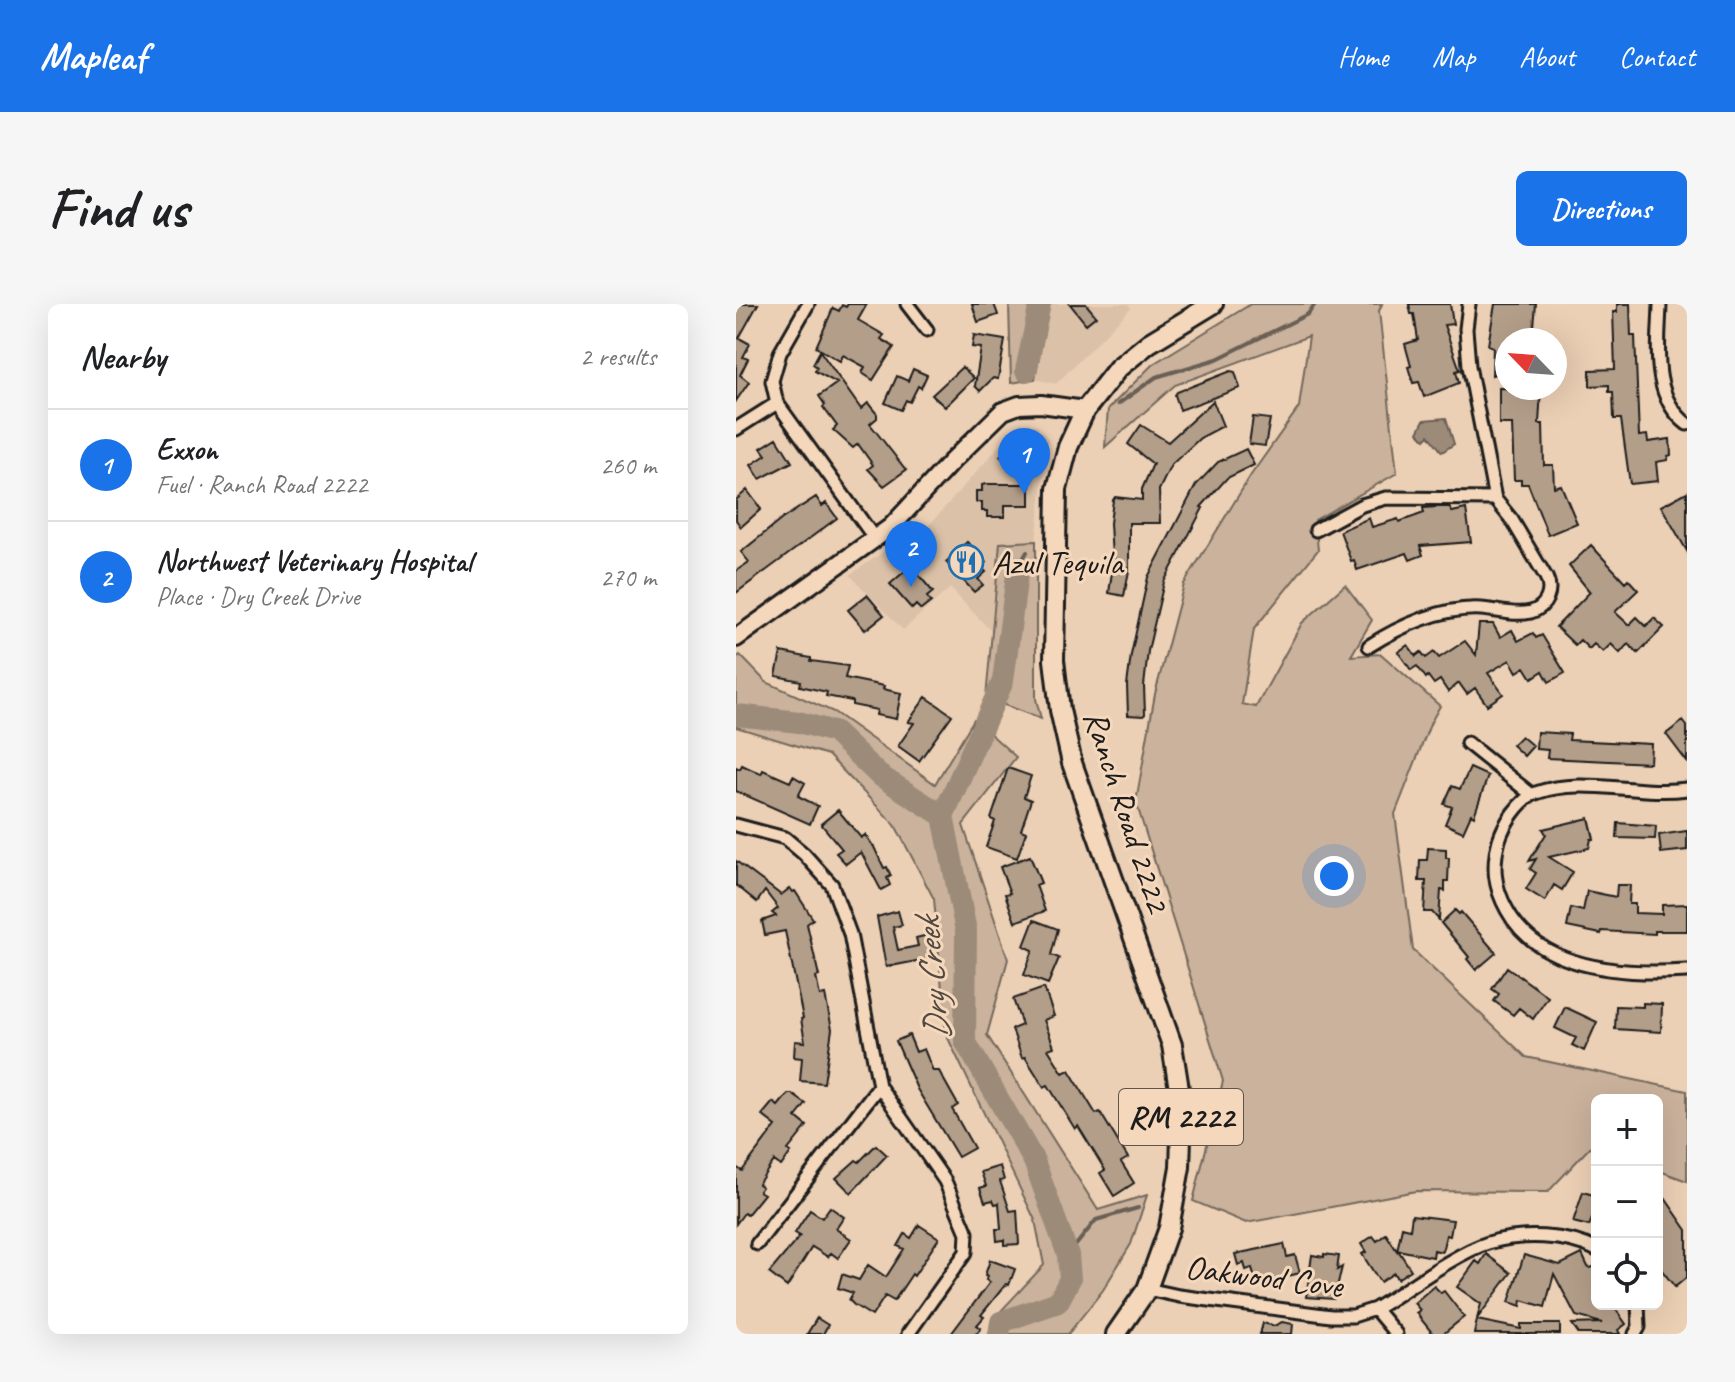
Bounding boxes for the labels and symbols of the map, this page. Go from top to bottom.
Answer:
north arrow [1495,328,1567,400]
pin: 1 [998,428,1050,494]
pin: 2 [885,521,937,587]
place label: Azul Tequila [992,541,1125,584]
restaurant icon: Azul Tequila [947,543,985,581]
street label: Ranch Road 2222 [1074,705,1181,920]
your location [1314,856,1354,896]
water label: Dry Creek [903,910,960,1042]
road number: RM 2222 [1119,1089,1243,1145]
street label: Oakwood Cove [1183,1245,1347,1307]

